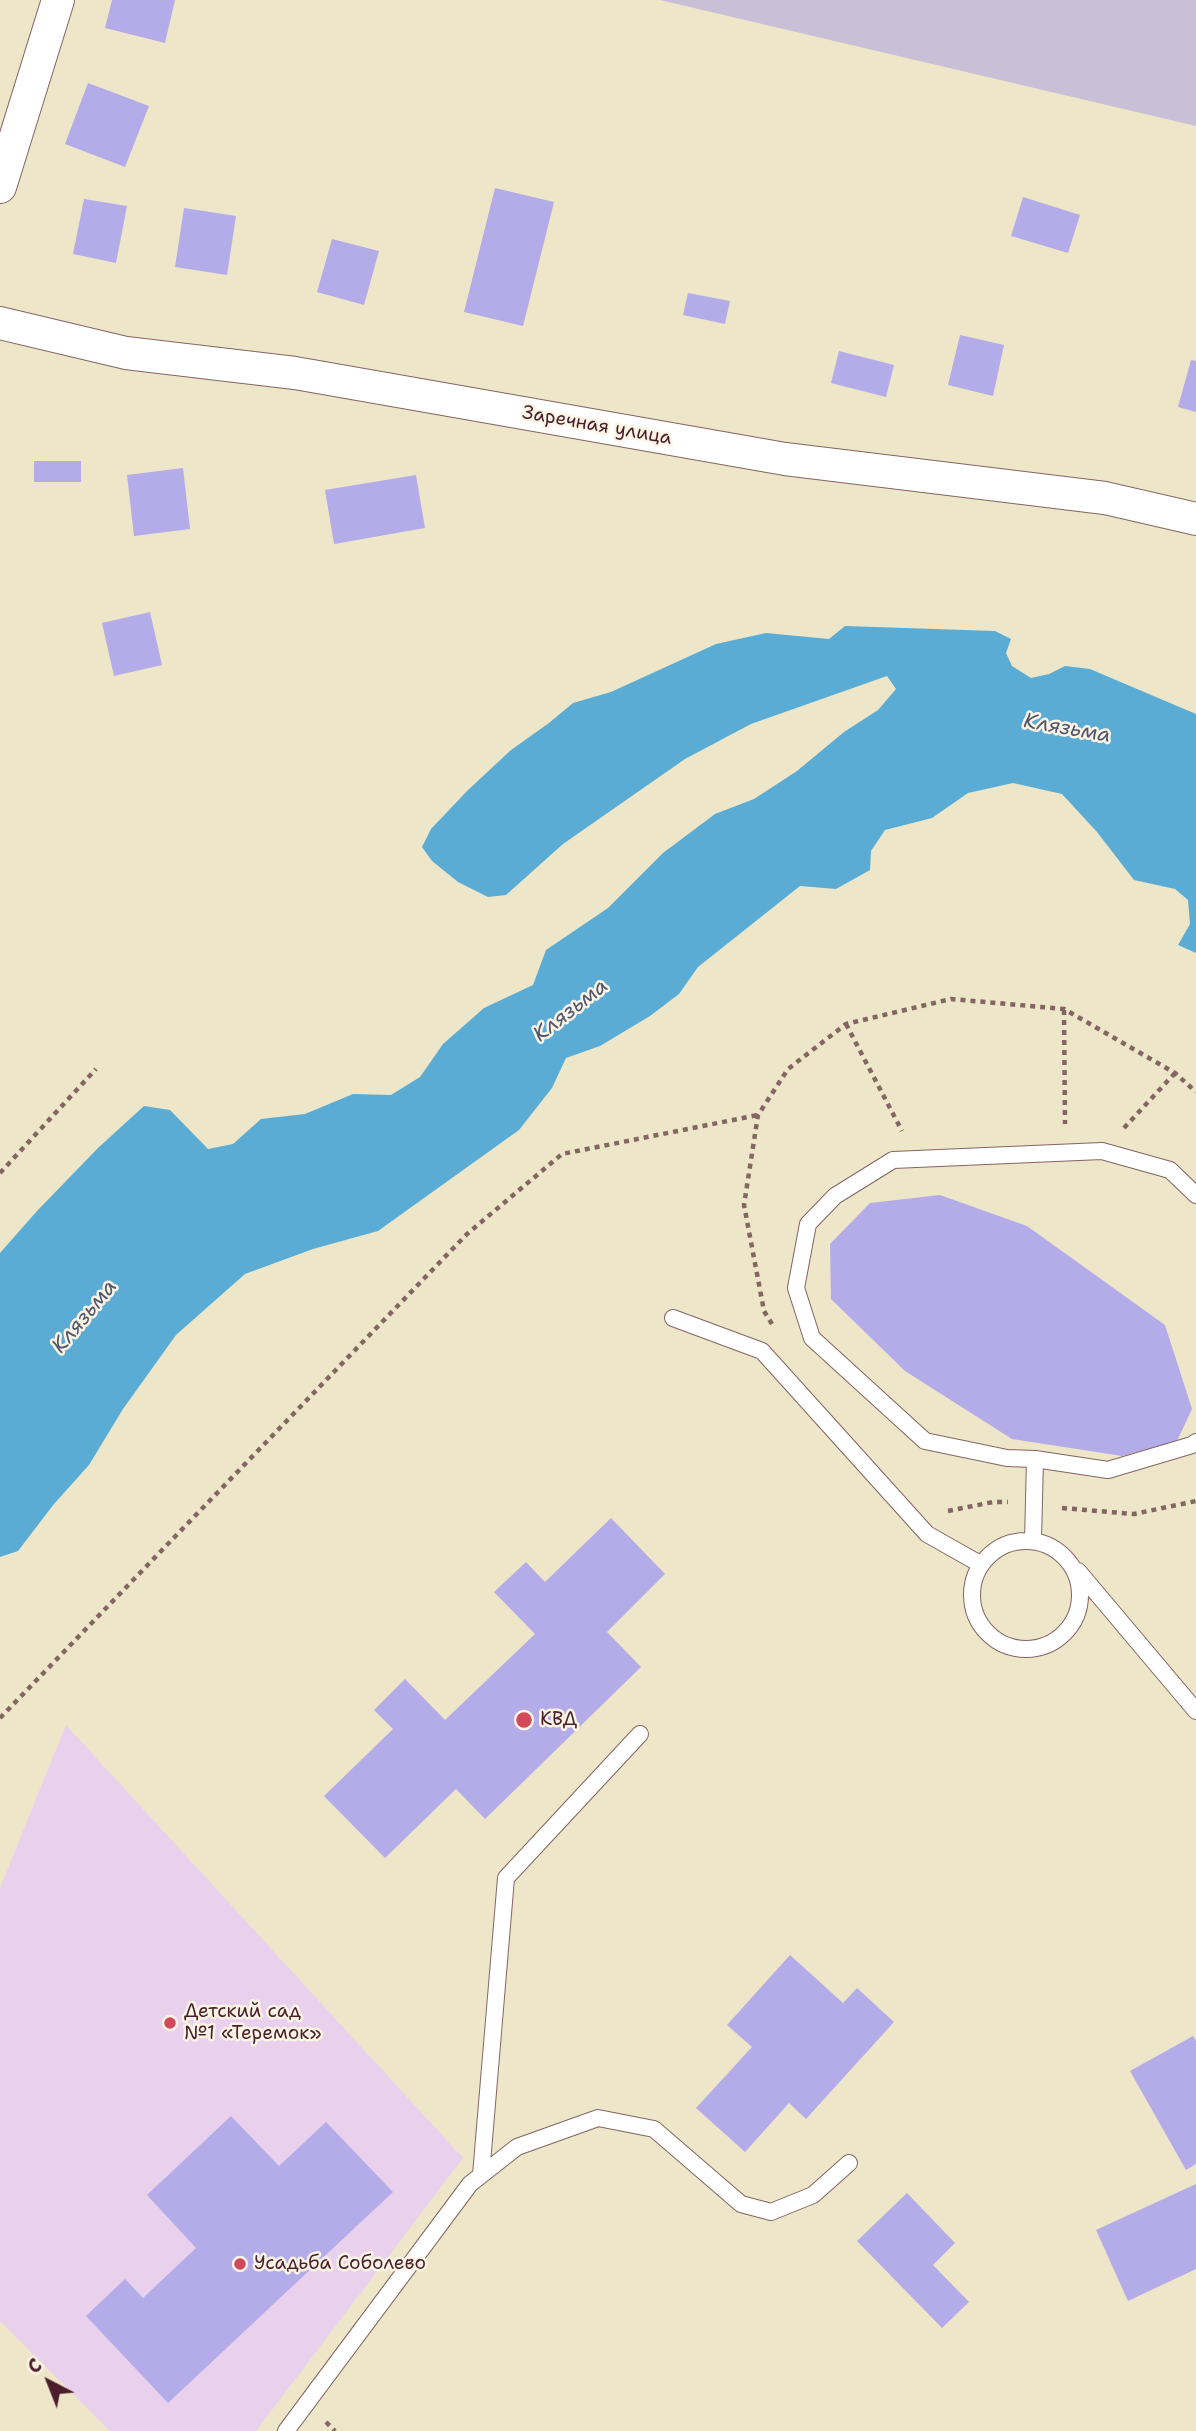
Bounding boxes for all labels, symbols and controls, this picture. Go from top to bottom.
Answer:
street label: Заречная улица [520,402,674,450]
water label: Клязьма [1022,709,1112,749]
water label: Клязьма [529,974,613,1048]
water label: Клязьма [47,1275,123,1359]
place label: КВД [540,1709,577,1731]
marker: КВД [514,1710,534,1730]
place label: Детский сад №1 «Теремок» [184,2001,321,2045]
marker: Детский сад №1 «Теремок» [162,2015,178,2031]
place label: Усадьба Соболево [254,2253,426,2275]
marker: Усадьба Соболево [232,2256,248,2272]
north arrow [14,2347,84,2417]
text: С [22,2353,47,2379]

